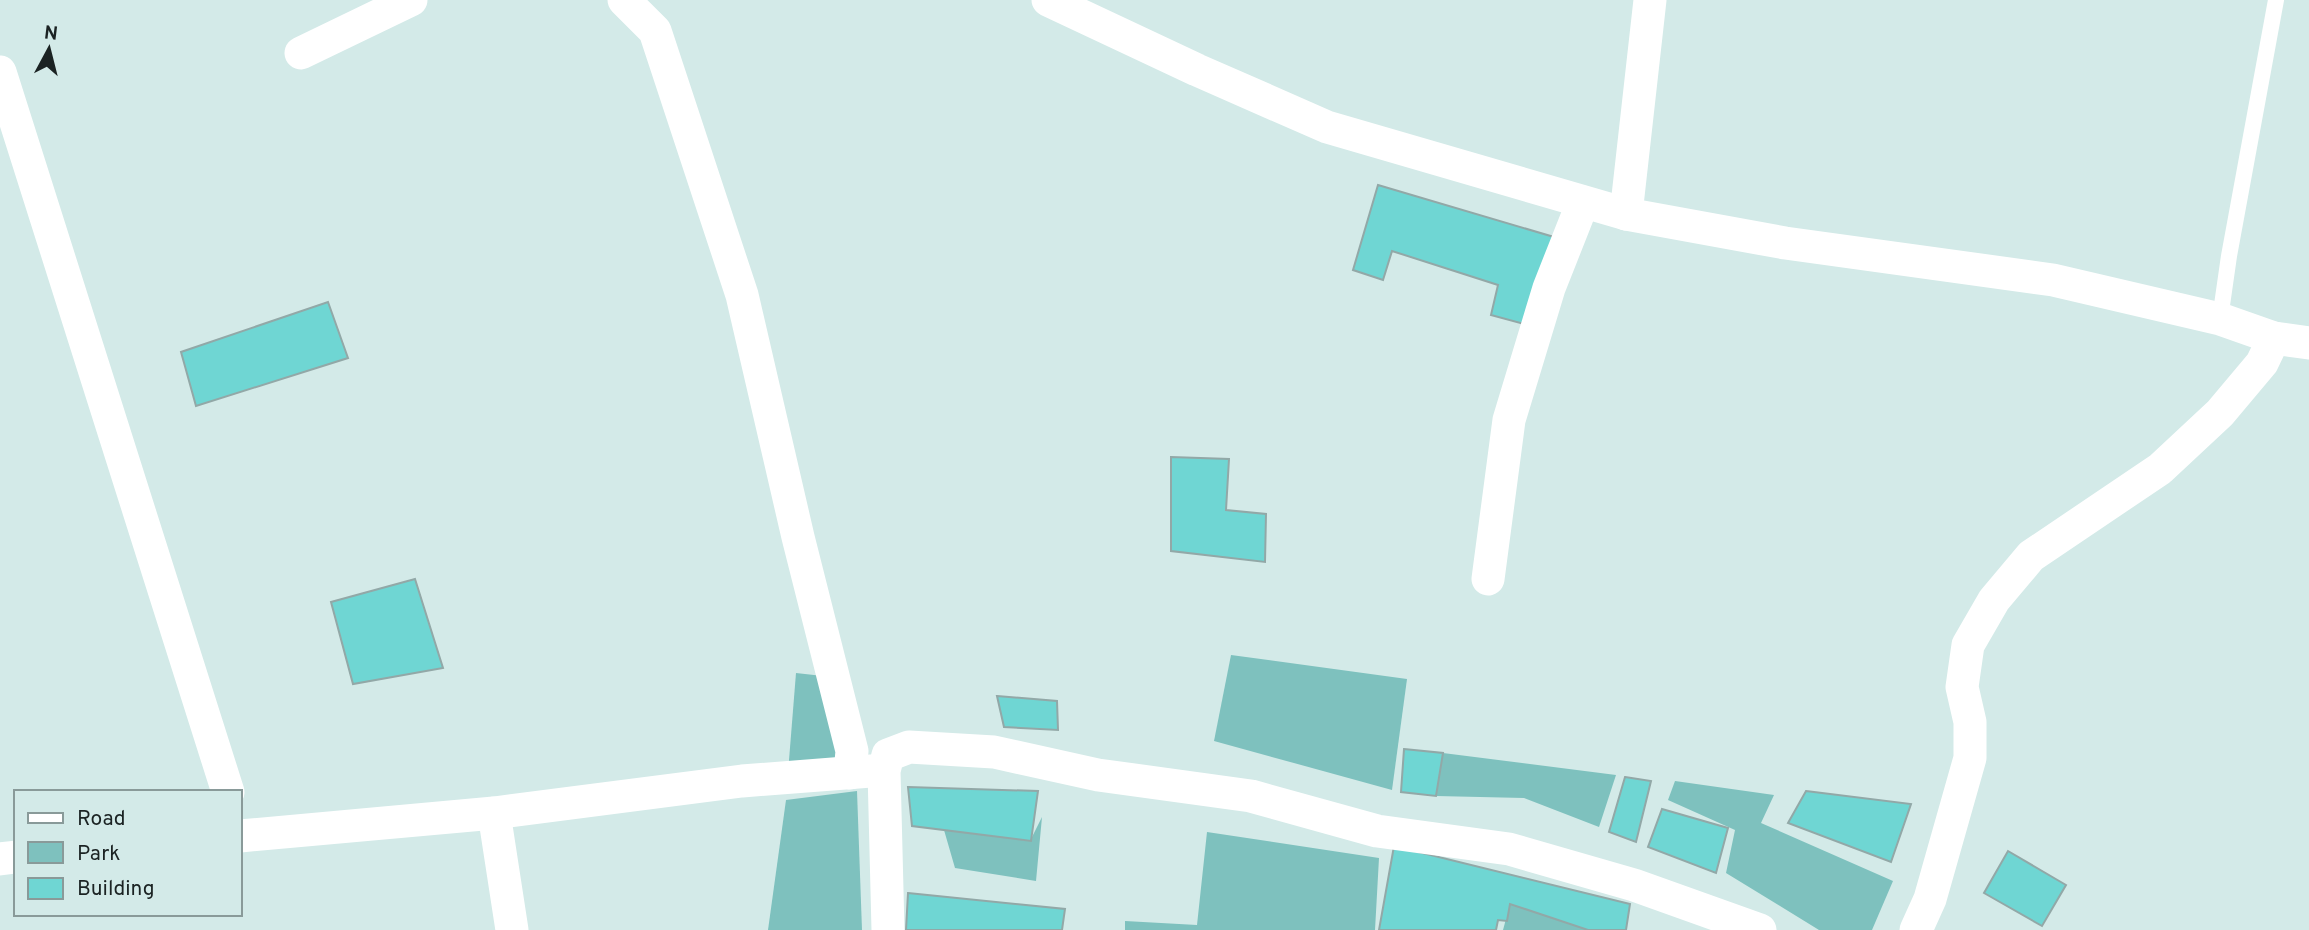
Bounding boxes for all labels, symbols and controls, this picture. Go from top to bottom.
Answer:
north arrow [14,14,84,84]
text: N [43,21,59,47]
legend [14,790,242,916]
text: Road [77,806,126,833]
text: Park [77,841,120,868]
text: Building [77,876,155,903]

